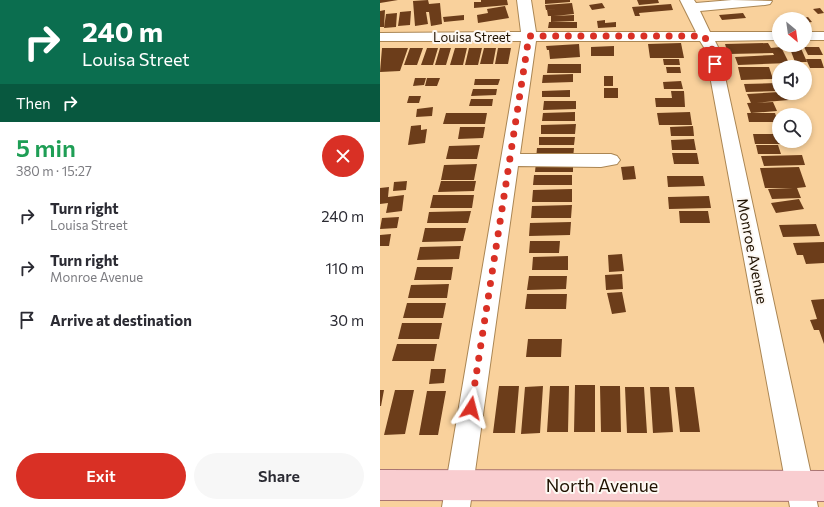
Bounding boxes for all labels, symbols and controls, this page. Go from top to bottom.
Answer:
north arrow [772,12,812,52]
map controls [772,12,812,148]
text: 240 m [82,14,163,48]
icon: right [16,16,68,68]
street label: Louisa Street [433,29,511,45]
pin [698,47,732,81]
text: Louisa Street [82,48,190,70]
icon: arrive [704,53,726,75]
button: sound [772,60,812,100]
icon: right [59,92,81,114]
text: Then [16,94,51,112]
button: search [772,108,812,148]
text: 5 min [16,133,76,162]
button: close [322,135,364,177]
text: 380 m · 15:27 [16,163,92,179]
street label: Monroe Avenue [734,196,772,305]
text: Turn right [50,199,119,217]
icon: right [16,205,38,227]
text: 240 m [321,207,364,225]
text: Louisa Street [50,217,128,233]
text: Turn right [50,251,119,269]
icon: right [16,257,38,279]
text: 110 m [325,259,364,277]
text: Monroe Avenue [50,269,143,285]
icon: arrive [16,309,38,331]
text: Arrive at destination [50,311,192,329]
text: 30 m [330,311,364,329]
position arrow [450,387,492,429]
button: Exit [16,453,186,499]
button: Share [194,453,364,499]
street label: North Avenue [546,474,658,496]

